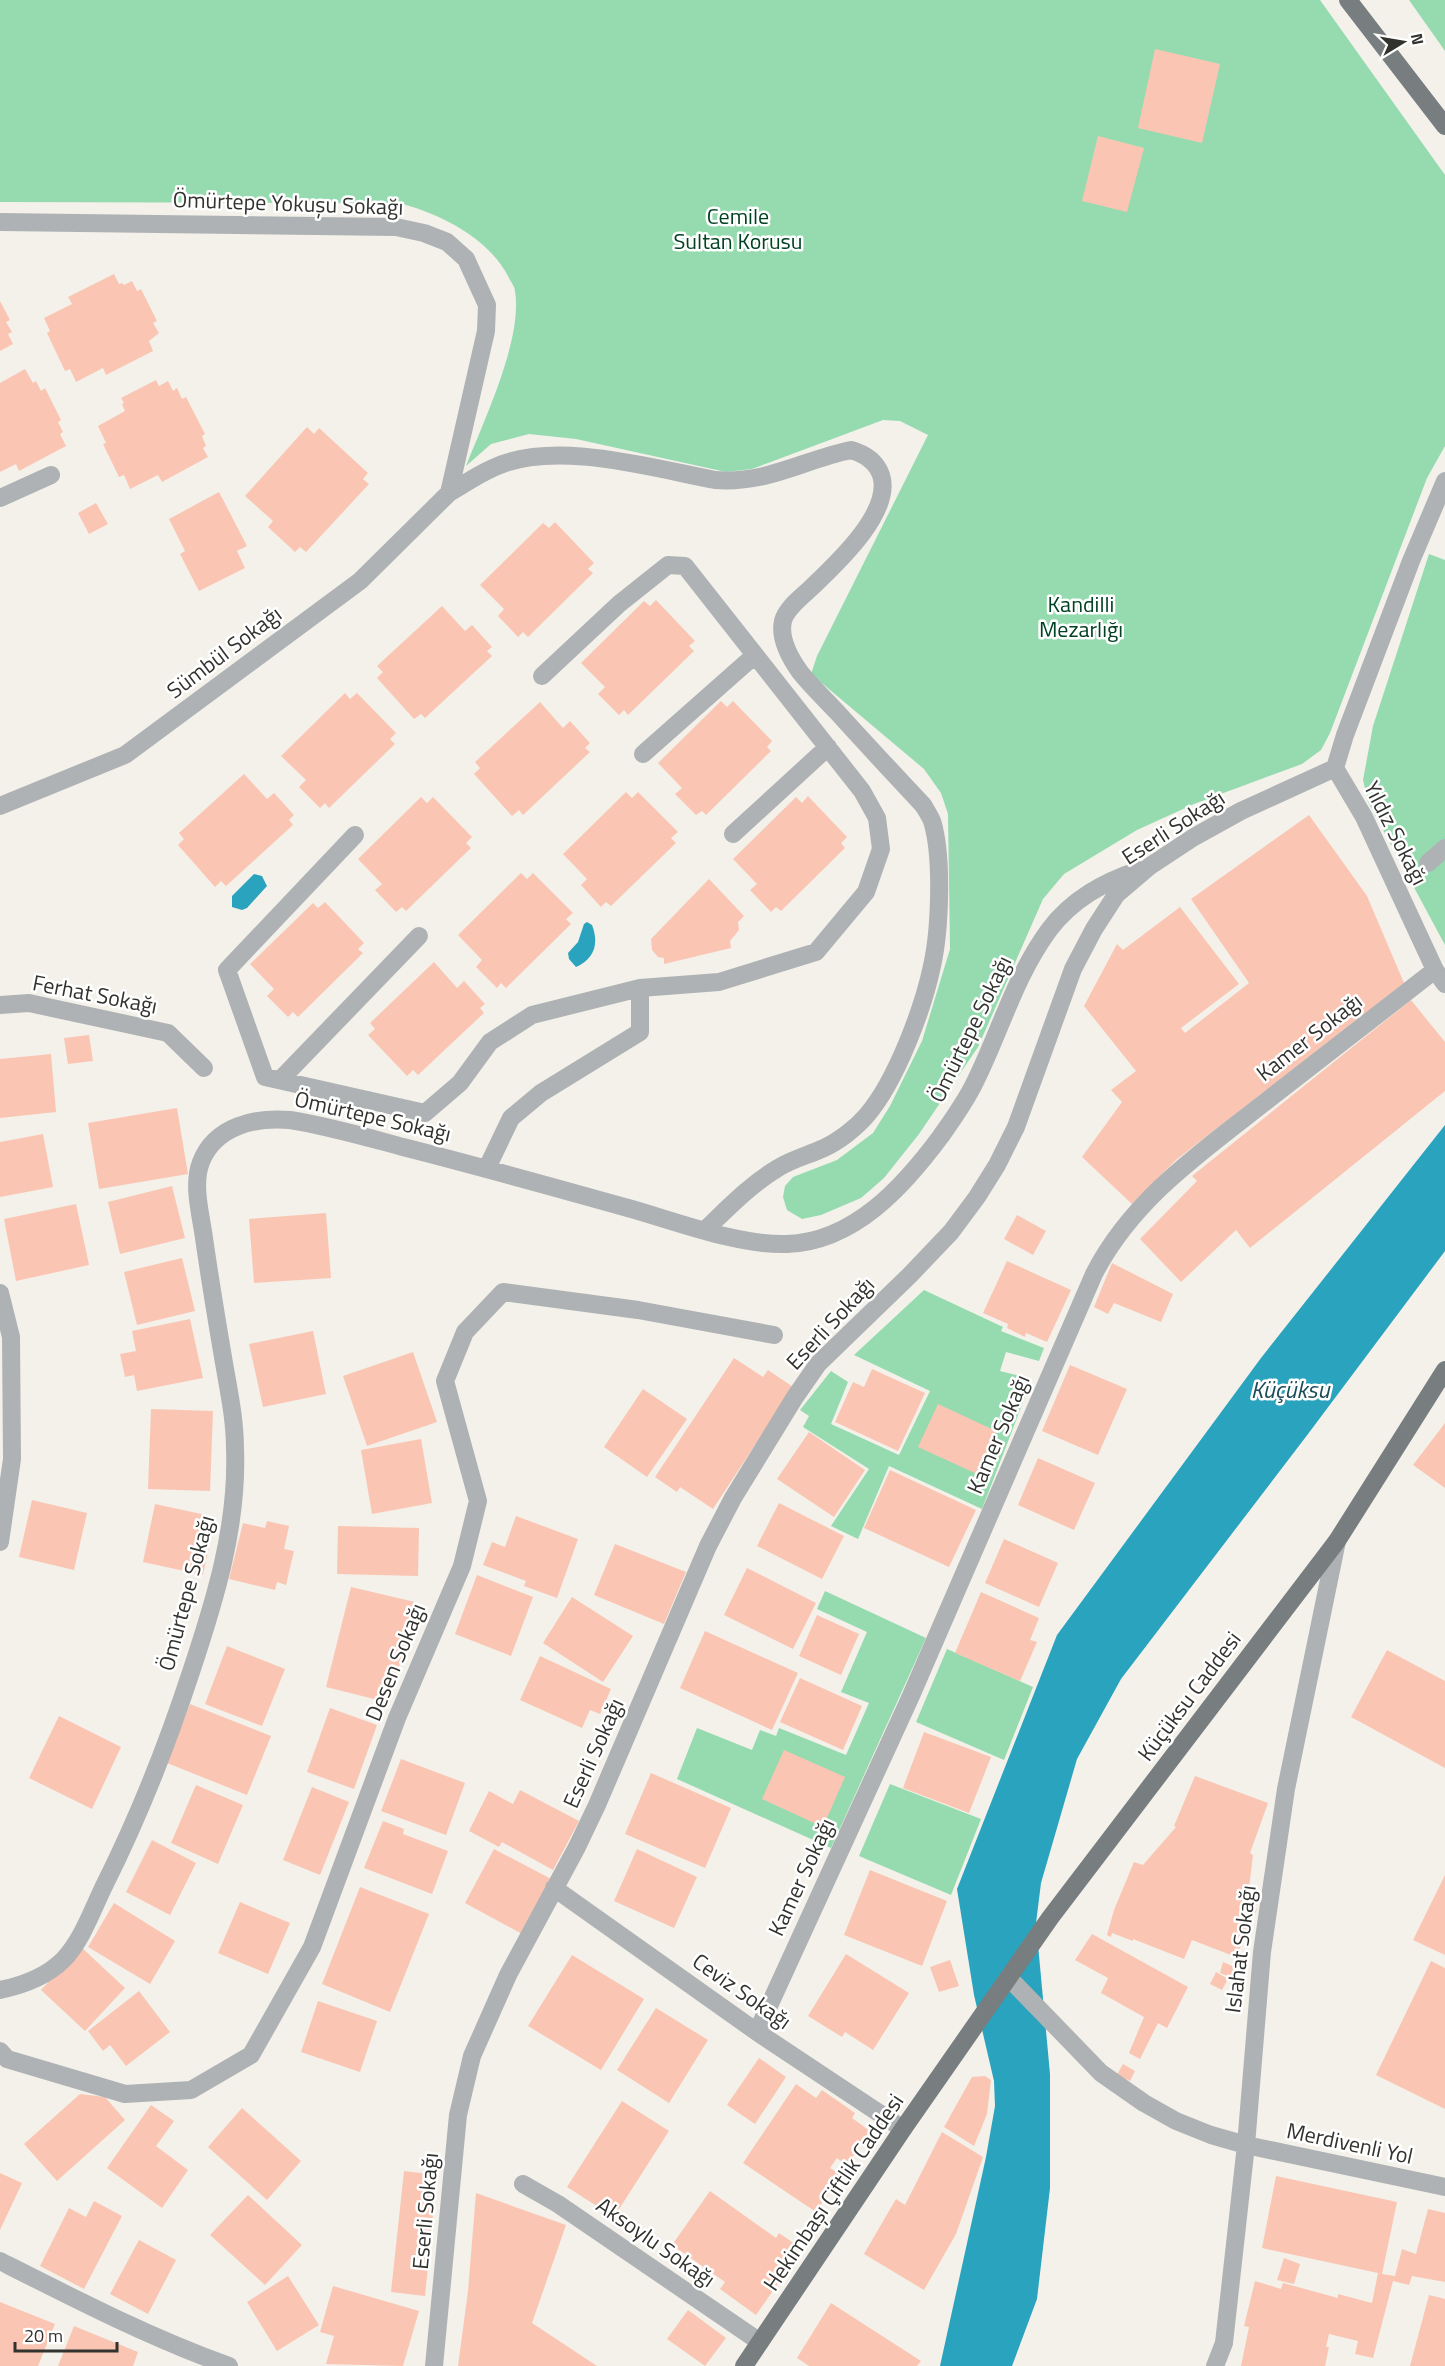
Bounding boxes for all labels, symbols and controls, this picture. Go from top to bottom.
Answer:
north arrow [1373,12,1433,72]
text: N [1405,31,1431,47]
street label: Ömürtepe Yokuşu Sokağı [172,182,404,224]
park label: Cemile Sultan Korusu [673,199,803,258]
park label: Kandilli Mezarlığı [1039,587,1123,646]
street label: Sümbül Sokağı [159,597,289,707]
street label: Yıldız Sokağı [1355,775,1437,891]
street label: Eserli Sokağı [1115,781,1231,873]
street label: Ömürtepe Sokağı [920,950,1020,1108]
street label: Ferhat Sokağı [30,965,160,1023]
street label: Kamer Sokağı [1249,985,1369,1089]
street label: Ömürtepe Sokağı [291,1081,455,1151]
street label: Eserli Sokağı [778,1269,882,1377]
street label: Kamer Sokağı [958,1369,1038,1499]
water label: Küçüksu [1251,1371,1331,1407]
street label: Ömürtepe Sokağı [149,1511,223,1675]
street label: Desen Sokağı [356,1598,434,1726]
street label: Küçüksu Caddesi [1129,1624,1249,1768]
street label: Eserli Sokağı [554,1693,632,1813]
street label: Kamer Sokağı [759,1812,843,1942]
street label: Islahat Sokağı [1215,1883,1265,2015]
street label: Ceviz Sokağı [686,1944,798,2038]
street label: Hekimbaşı Çiftlik Caddesi [754,2087,912,2297]
street label: Merdivenli Yol [1284,2113,1416,2173]
street label: Eserli Sokağı [403,2151,447,2271]
street label: Aksoylu Sokağı [589,2188,723,2296]
scale bar [15,2315,117,2353]
text: 20 m [24,2322,63,2349]

